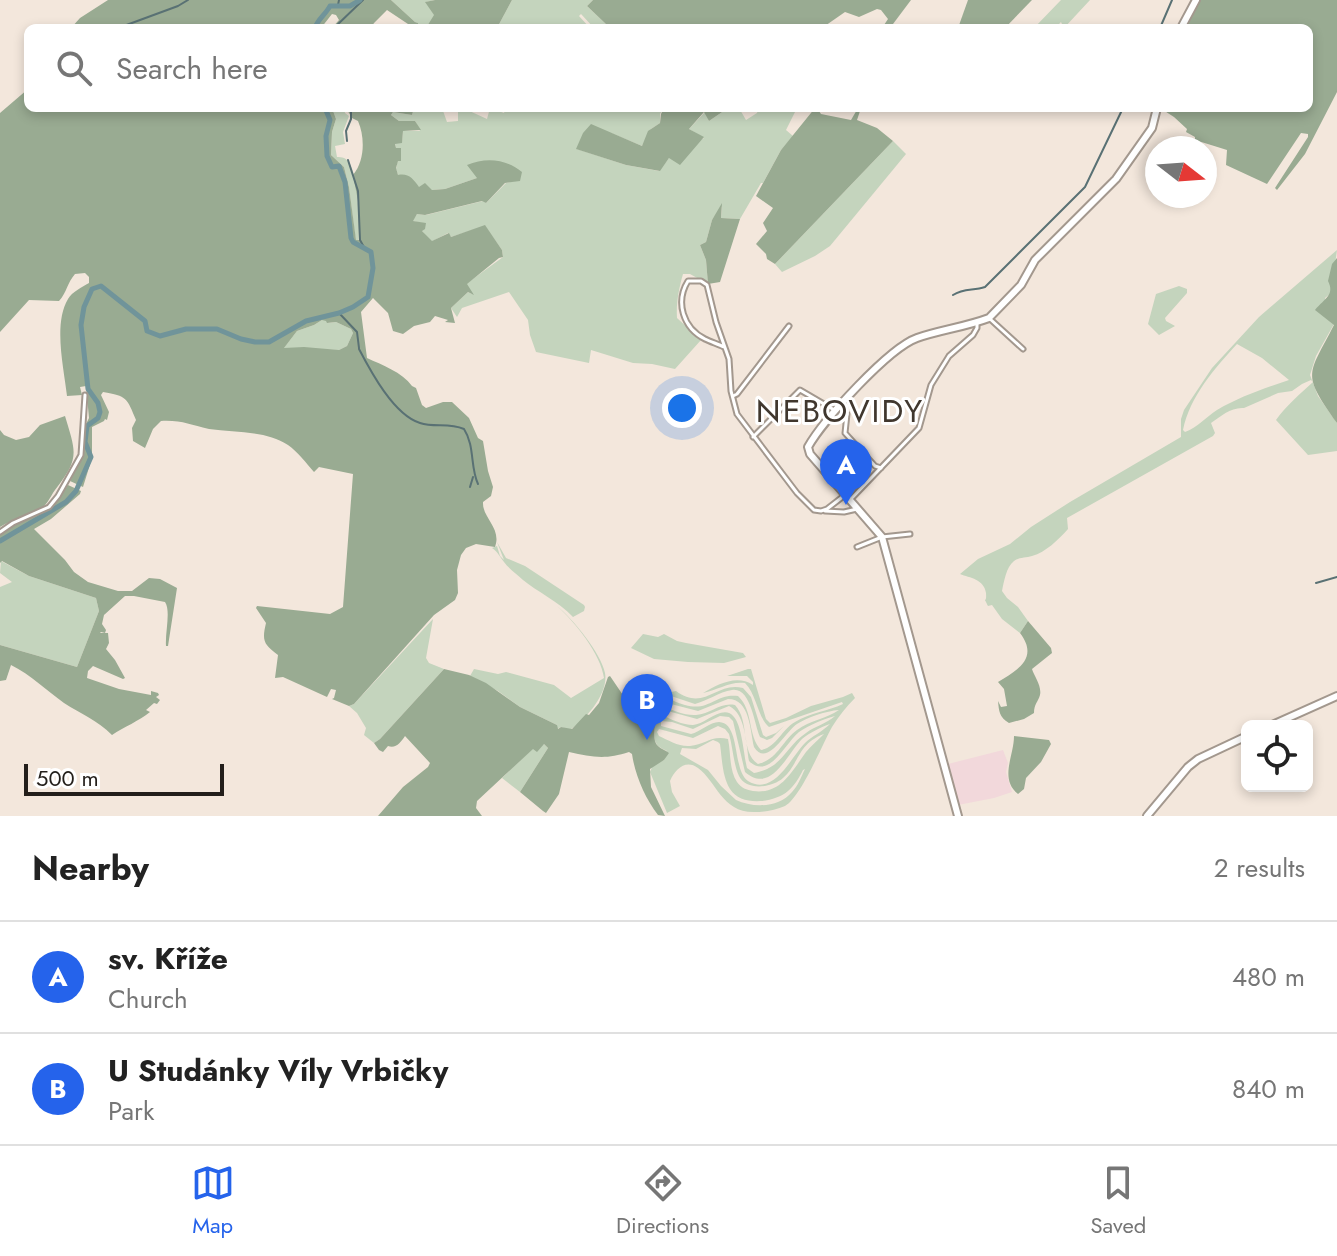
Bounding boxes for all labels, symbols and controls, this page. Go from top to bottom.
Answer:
search box [24,24,1313,112]
icon: search [52,46,96,90]
text: Search here [116,47,268,90]
north arrow [1145,136,1217,208]
your location [662,388,702,428]
district label: NEBOVIDY [756,388,924,434]
pin: A [820,439,872,505]
pin: B [621,674,673,740]
map controls [1241,720,1313,792]
button: locate [1241,720,1313,792]
scale bar [24,760,224,796]
text: 500 m [36,762,99,794]
text: Nearby [32,844,149,893]
text: 2 results [1214,849,1305,887]
text: sv. Kříže [108,937,228,980]
text: A [48,958,68,996]
text: 480 m [1232,958,1305,996]
text: Church [108,980,188,1018]
text: U Studánky Víly Vrbičky [108,1049,448,1092]
text: B [49,1070,67,1108]
text: 840 m [1232,1070,1305,1108]
text: Park [108,1092,154,1130]
tab: Map [191,1161,235,1241]
tab: Directions [616,1161,709,1241]
tab: Saved [1091,1161,1146,1241]

